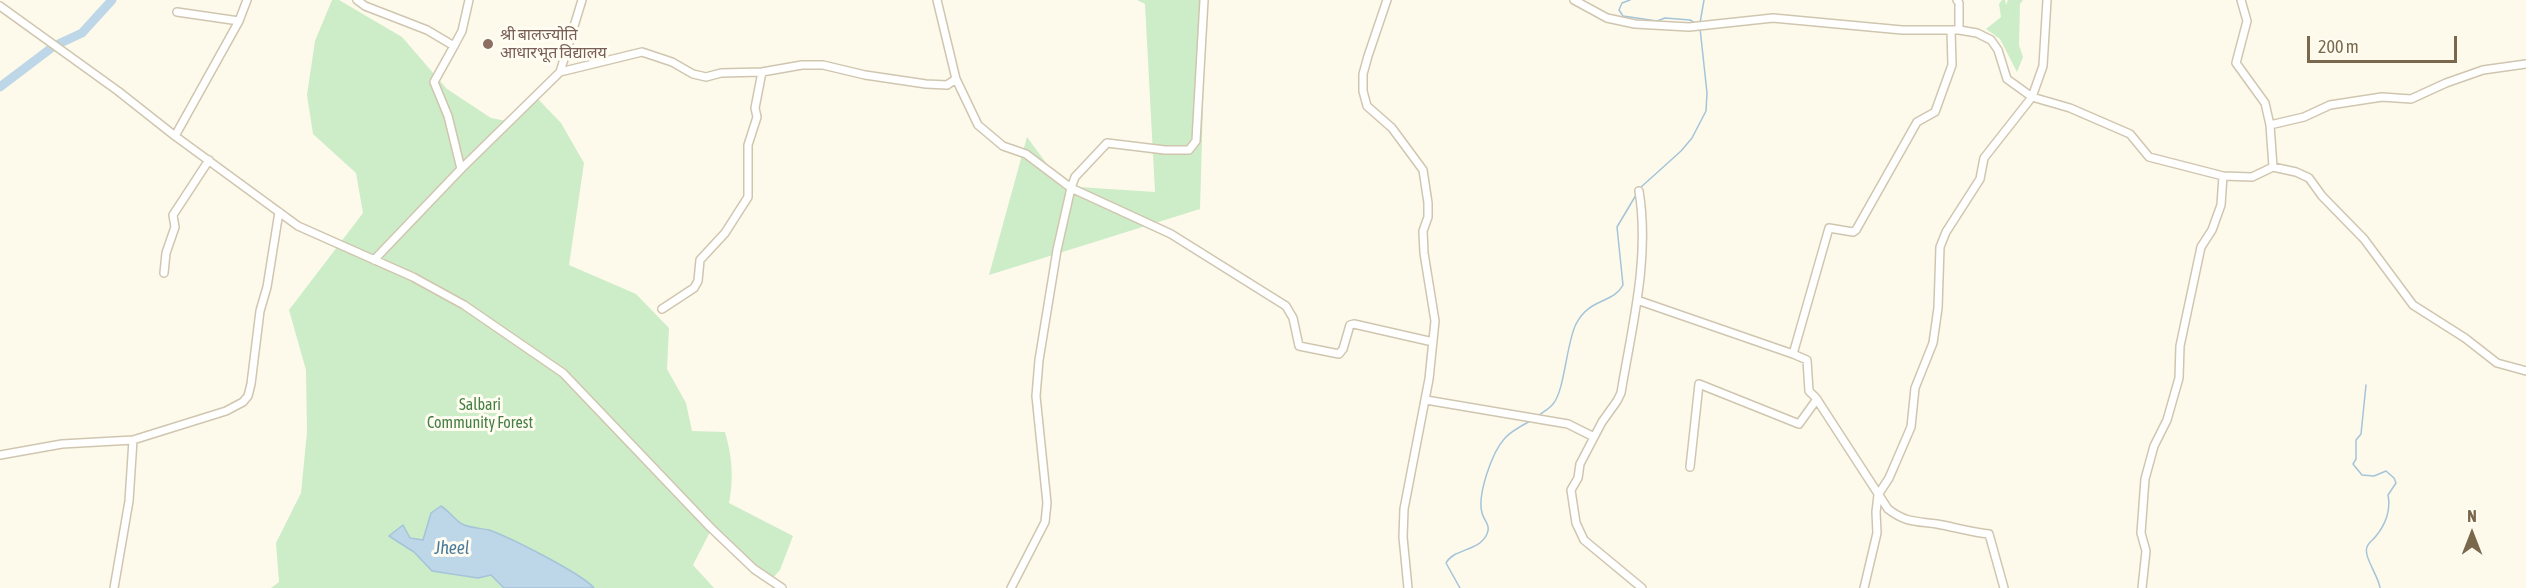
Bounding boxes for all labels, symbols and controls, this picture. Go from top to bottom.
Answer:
scale bar [2310,24,2460,62]
place label: श्री बालज्योति आधारभूत विद्यालय [500,25,607,63]
text: 200 m [2318,36,2359,57]
marker: श्री बालज्योति आधारभूत विद्यालय [481,37,495,51]
park label: Salbari Community Forest [427,395,533,433]
north arrow [2442,504,2502,564]
text: N [2467,507,2477,525]
water label: Jheel [434,537,470,559]

